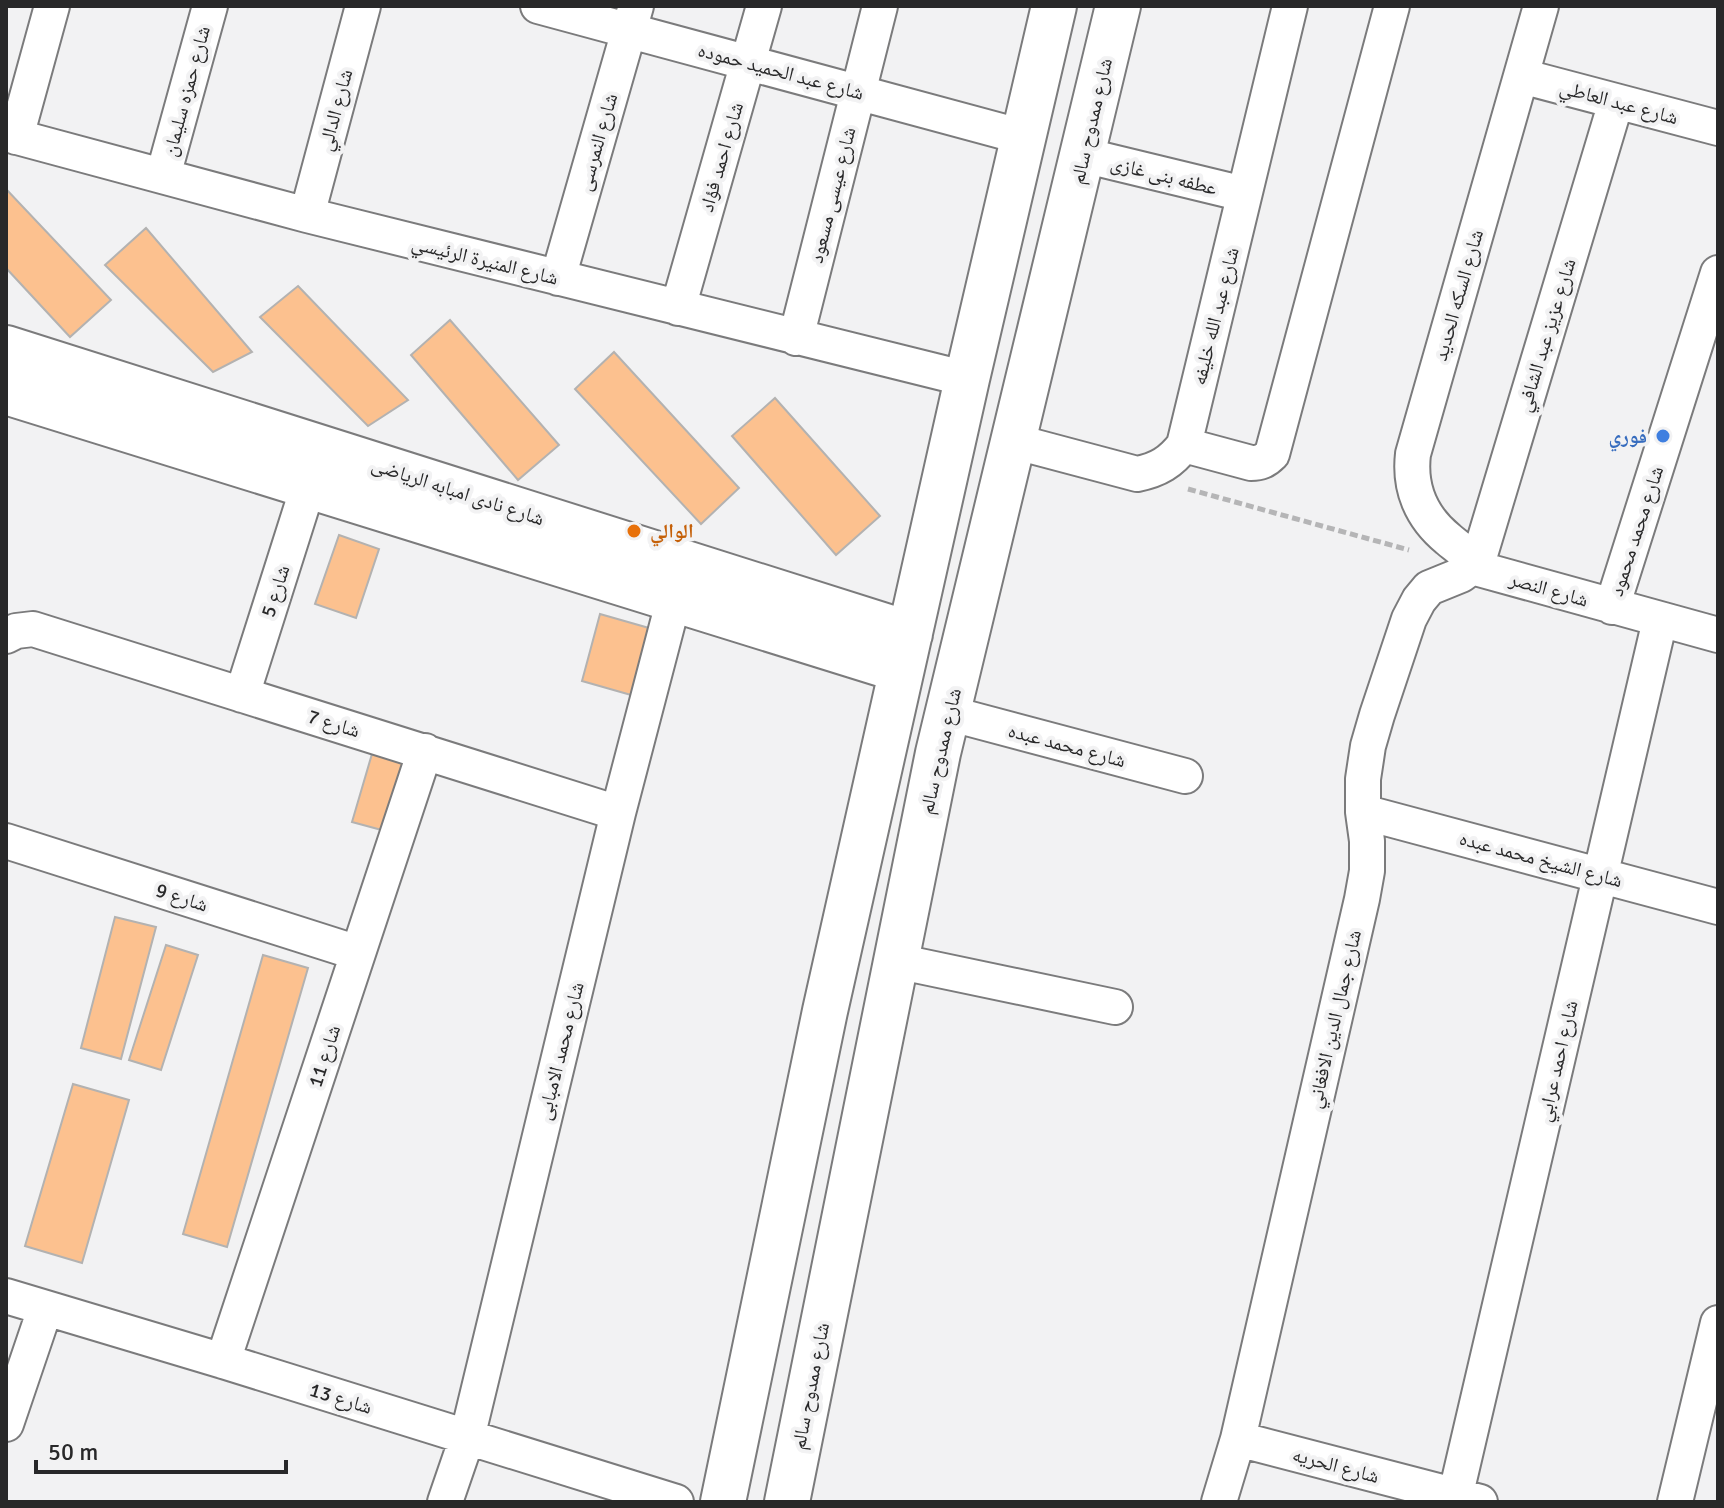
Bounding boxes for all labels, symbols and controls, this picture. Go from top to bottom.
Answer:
street label: شارع حمزه سليمان [157,23,216,159]
street label: شارع عبد الحميد حموده [695,37,867,106]
street label: شارع ممدوح سالم [1065,56,1119,187]
street label: شارع الدالي [313,66,361,155]
street label: شارع عبد العاطي [1556,75,1681,133]
street label: شارع النمرسى [572,90,623,194]
street label: شارع احمد فؤاد [694,99,749,215]
street label: شارع عيسى مسعود [803,124,861,266]
street label: عطفه بنى غازى [1108,150,1220,201]
street label: شارع السكه الحديد [1428,227,1489,364]
street label: شارع المنيرة الرئيسي [408,230,561,294]
street label: شارع عبد الله خليفه [1186,245,1245,388]
street label: شارع عزيز عبد الشافي [1511,255,1585,416]
place label: فوري [1608,424,1647,452]
marker: فوري [1654,427,1672,445]
street label: شارع نادى امبابه الرياضى [368,452,547,531]
street label: شارع محمد محمود [1604,463,1669,599]
place label: الوالي [650,519,694,547]
marker: الوالي [625,522,643,540]
street label: شارع 5 [255,562,296,620]
street label: شارع النصر [1506,566,1591,613]
street label: شارع ممدوح سالم [914,686,968,817]
street label: شارع 7 [305,704,363,743]
street label: شارع محمد عبده [1005,718,1128,773]
street label: شارع الشيخ محمد عبده [1457,826,1625,893]
street label: شارع 9 [153,877,211,918]
street label: شارع جمال الدين الافغاني [1302,927,1370,1111]
street label: شارع محمد الامبابى [531,980,590,1123]
street label: شارع احمد عرابي [1531,998,1587,1125]
street label: شارع 11 [303,1022,346,1090]
street label: شارع ممدوح سالم [786,1321,836,1452]
street label: شارع 13 [307,1377,375,1420]
scale bar [36,1424,286,1474]
text: 50 m [48,1437,98,1467]
street label: شارع الحريه [1290,1442,1382,1489]

